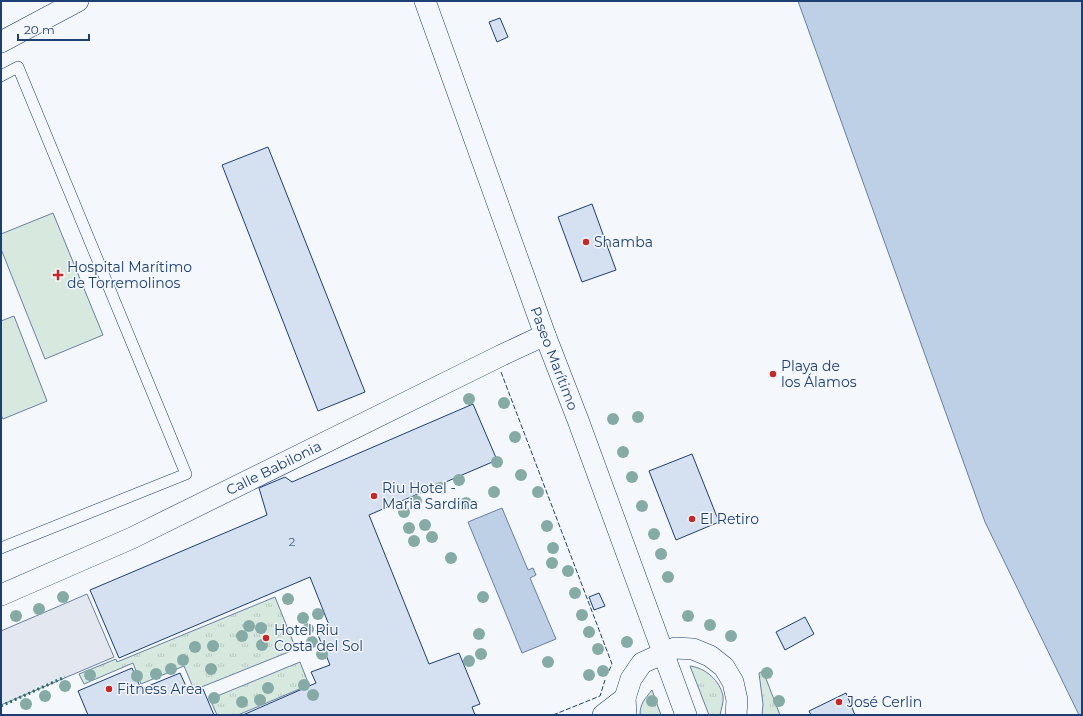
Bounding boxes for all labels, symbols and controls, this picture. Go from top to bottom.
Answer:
scale bar [18,16,89,42]
text: 20 m [24,22,55,37]
place label: Shamba [594,233,653,251]
marker: Shamba [581,237,591,247]
place label: Hospital Marítimo de Torremolinos [67,258,192,292]
marker: Hospital Marítimo de Torremolinos [52,269,64,281]
street label: Paseo Marítimo [526,304,582,413]
place label: Playa de los Álamos [781,357,857,391]
marker: Playa de los Álamos [768,369,778,379]
street label: Calle Babilonia [223,437,324,499]
place label: Riu Hotel - Maria Sardina [382,479,478,513]
marker: Riu Hotel - Maria Sardina [369,491,379,501]
place label: El Retiro [700,510,759,528]
marker: El Retiro [687,514,697,524]
house number: 2 [289,534,296,549]
place label: Hotel Riu Costa del Sol [274,621,363,655]
marker: Hotel Riu Costa del Sol [261,633,271,643]
place label: Fitness Area [117,680,202,698]
marker: Fitness Area [104,684,114,694]
place label: José Cerlin [846,693,922,711]
marker: José Cerlin [834,697,844,707]

